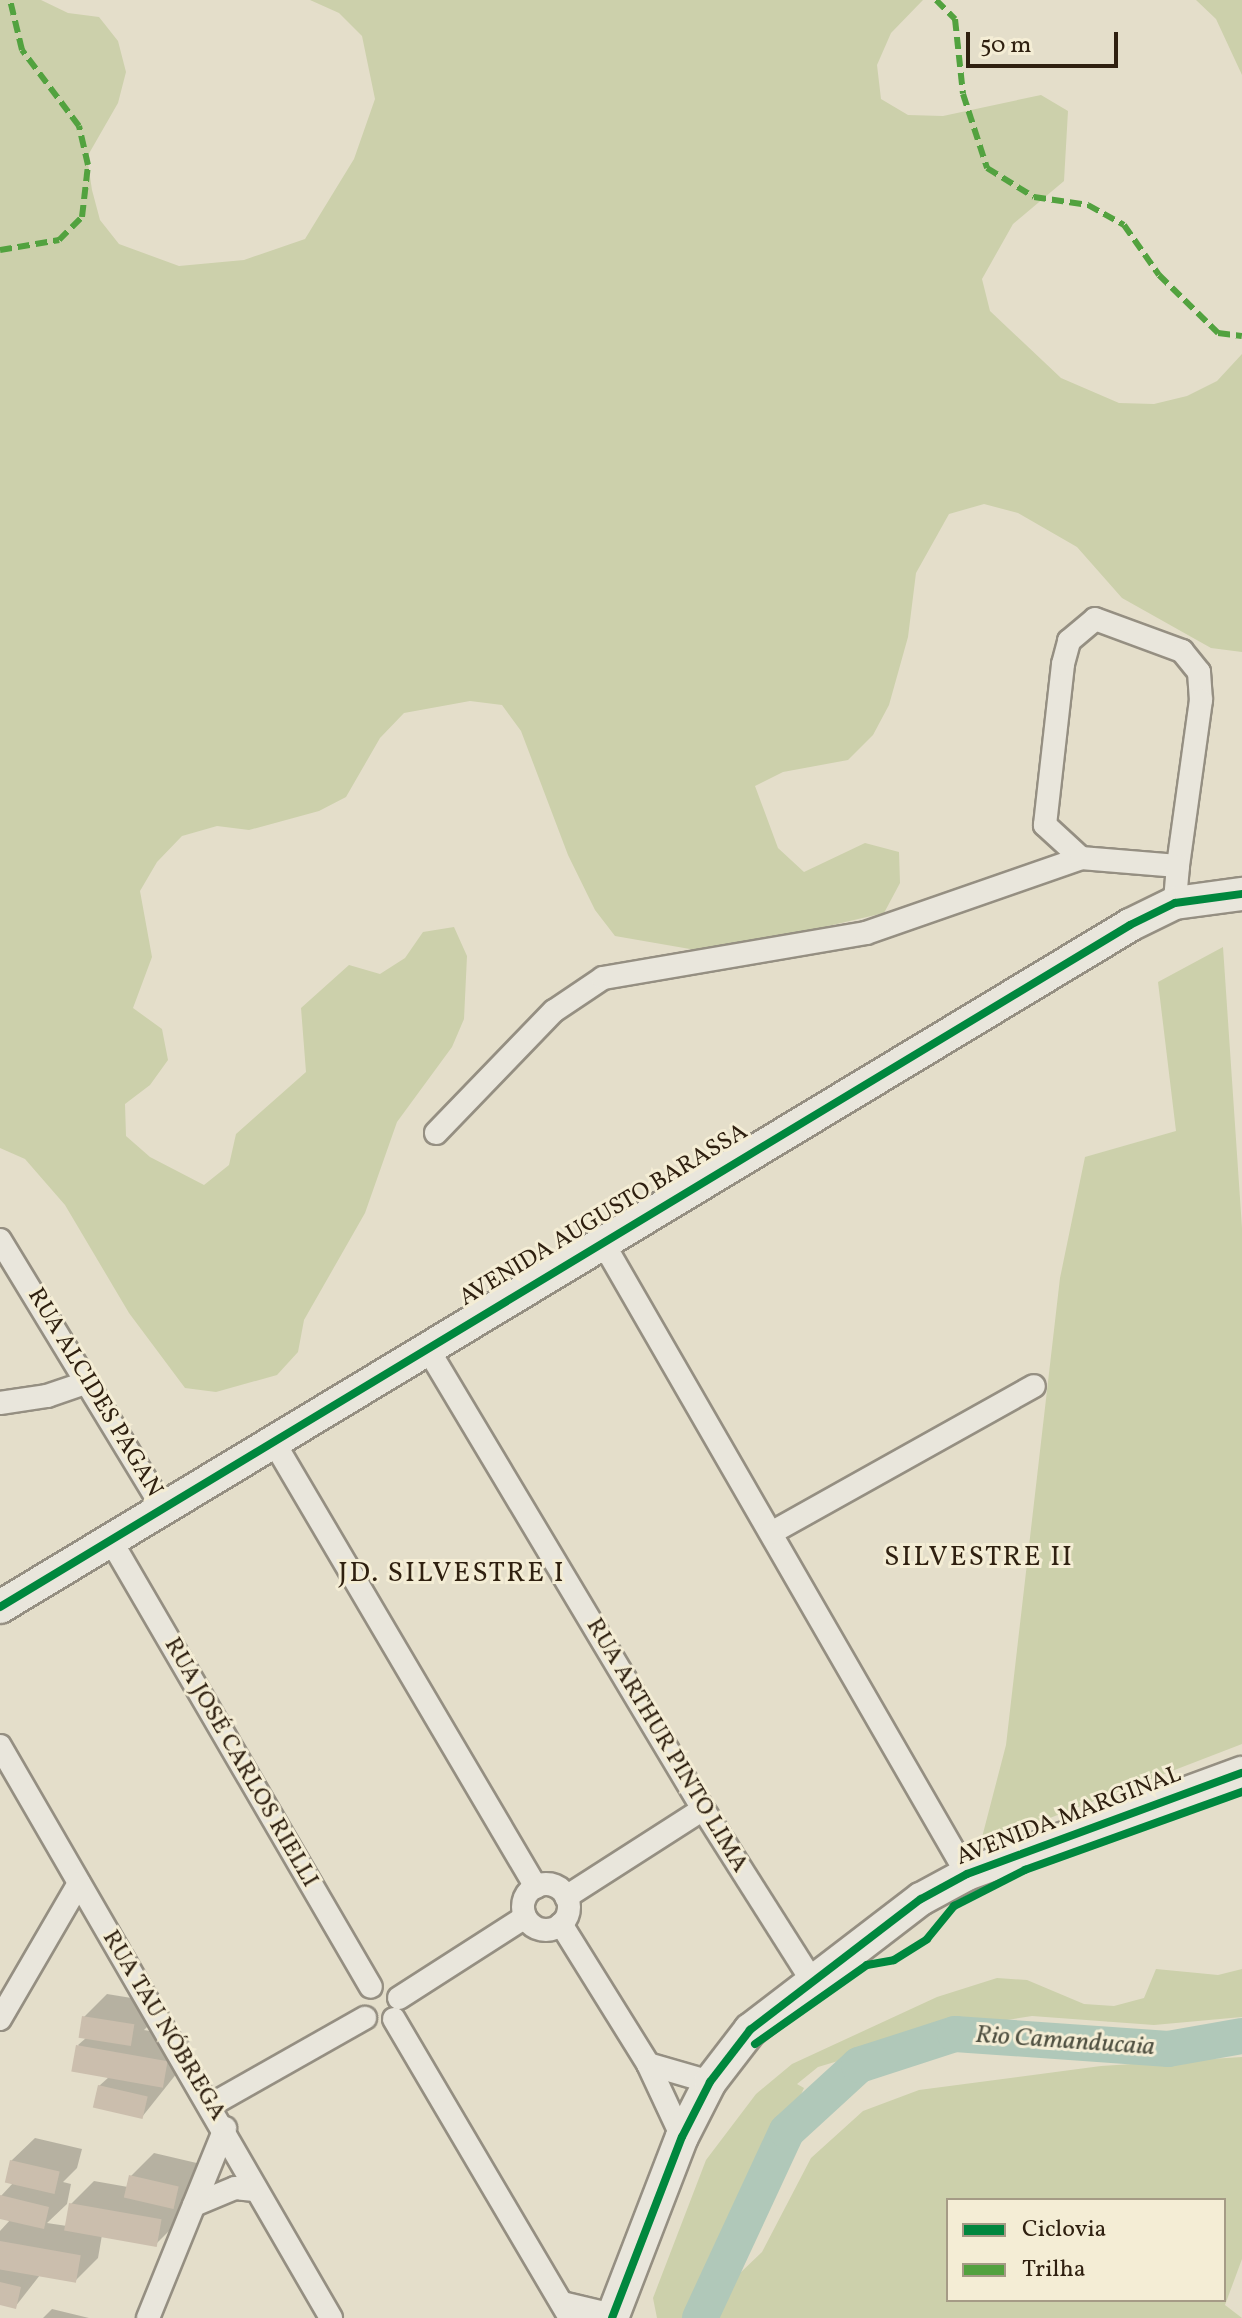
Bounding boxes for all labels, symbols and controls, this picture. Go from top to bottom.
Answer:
scale bar [970,16,1122,66]
text: 50 m [980,29,1032,63]
street label: AVENIDA AUGUSTO BARASSA [455,1118,753,1314]
street label: RUA ALCIDES PAGAN [20,1283,168,1503]
district label: SILVESTRE II [884,1541,1074,1575]
district label: JD. SILVESTRE I [338,1557,566,1591]
street label: RUA ARTHUR PINTO LIMA [579,1614,753,1878]
street label: RUA JOSÉ CARLOS RIELLI [157,1633,323,1893]
street label: AVENIDA MARGINAL [952,1761,1186,1873]
street label: RUA TAU NÓBREGA [95,1925,231,2127]
water label: Rio Camanducaia [974,2020,1156,2064]
legend [946,2198,1226,2302]
text: Ciclovia [1022,2213,1107,2247]
text: Trilha [1022,2253,1086,2287]

